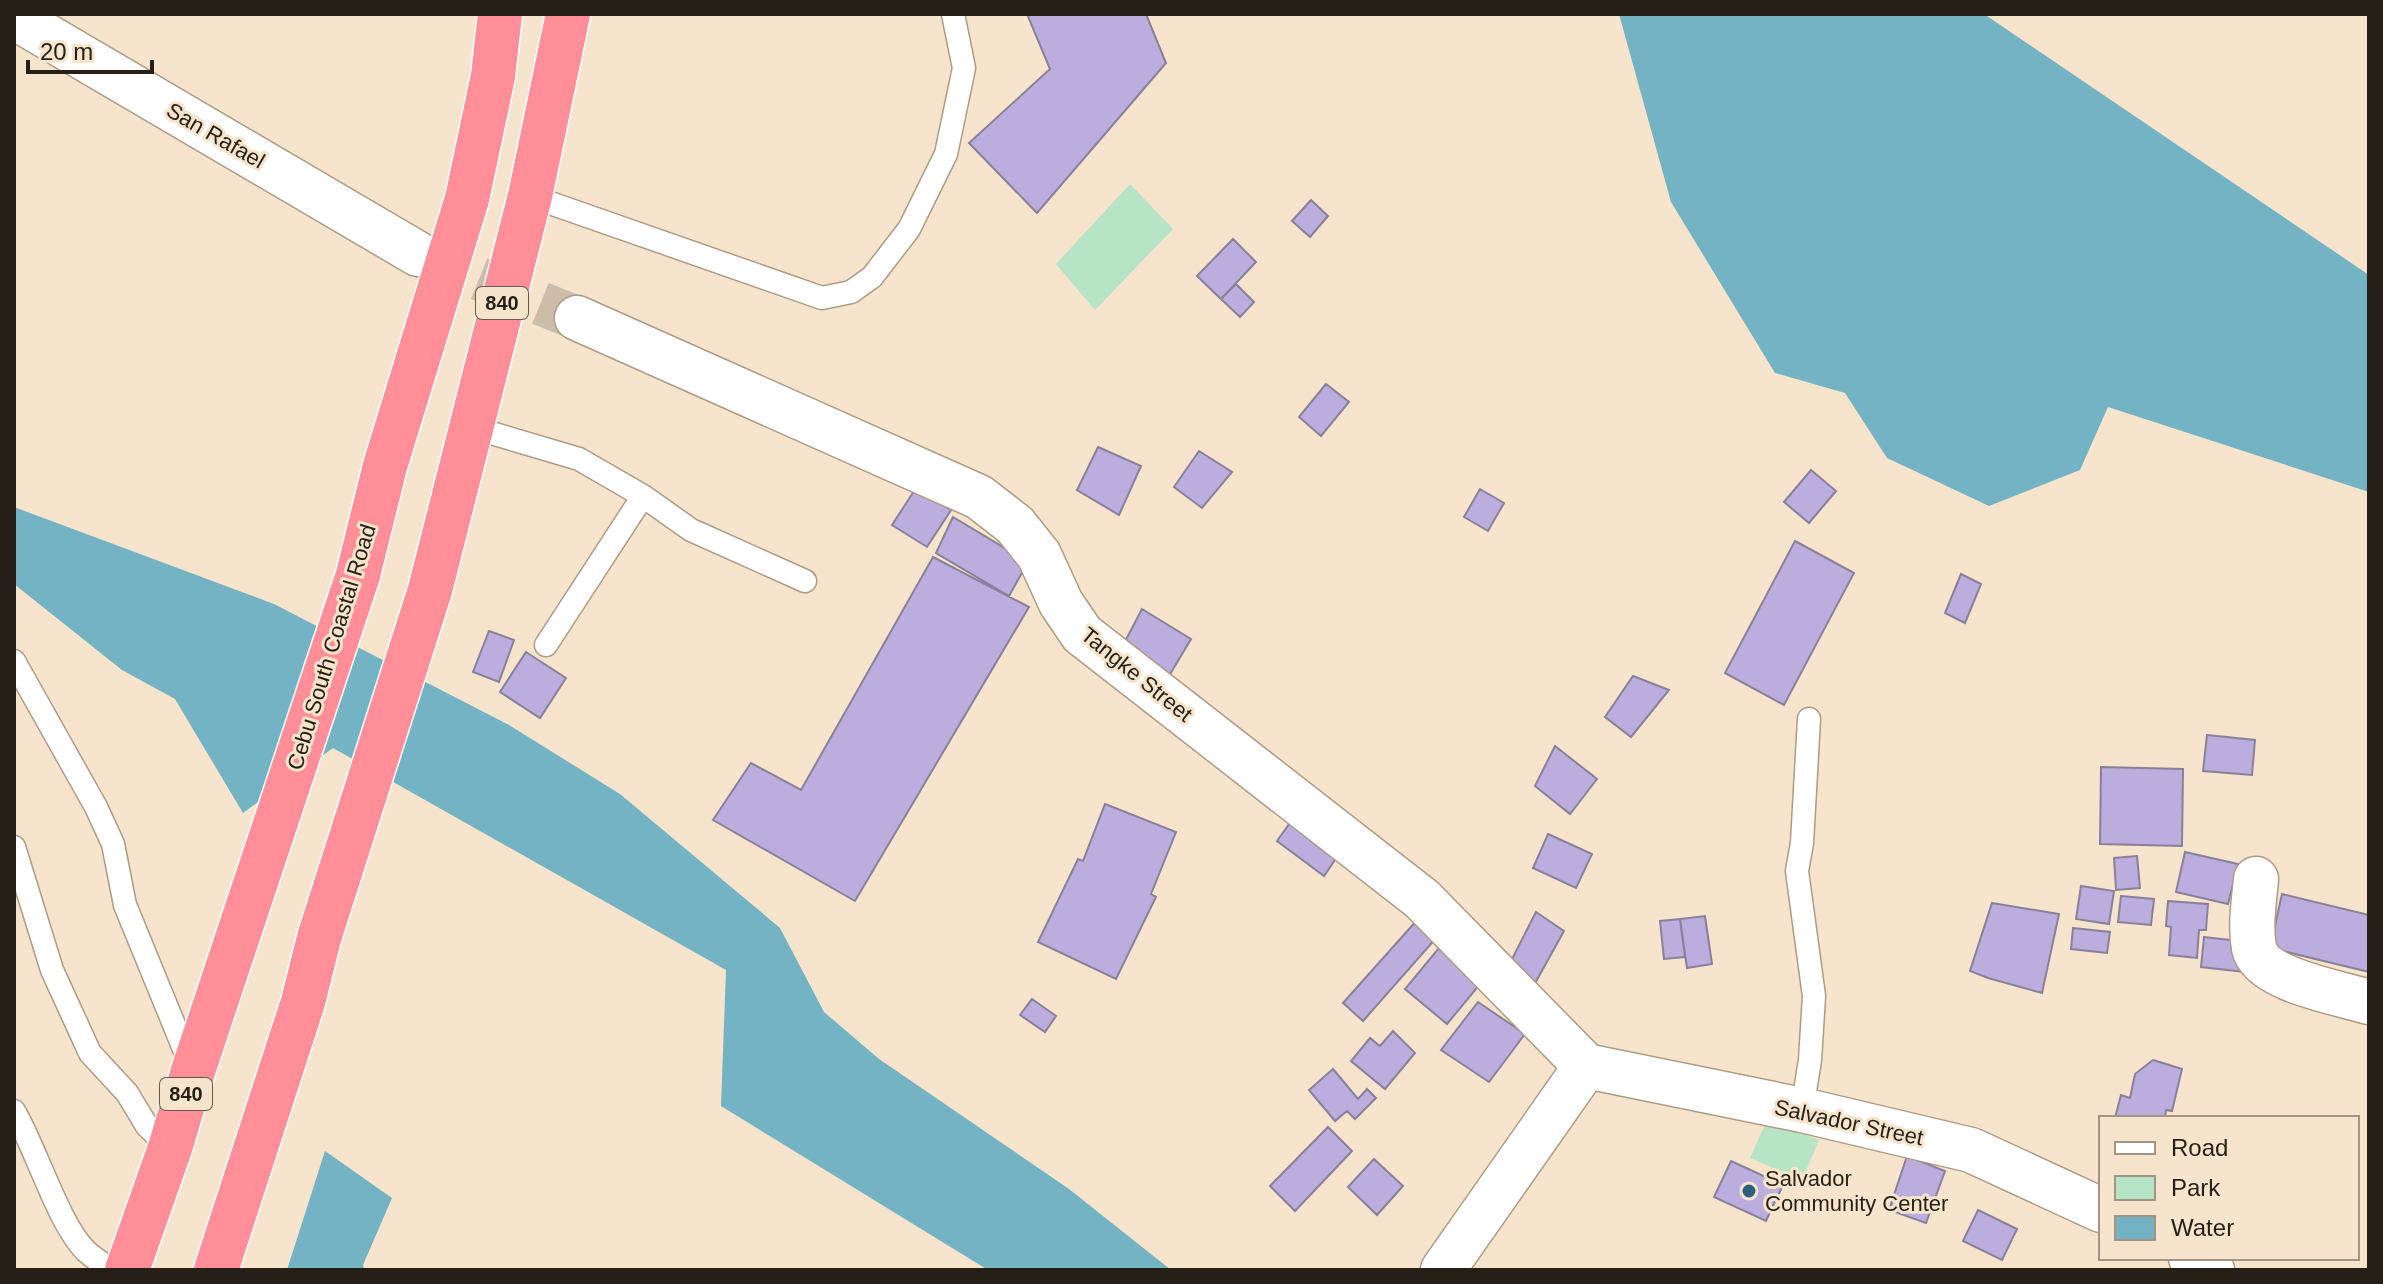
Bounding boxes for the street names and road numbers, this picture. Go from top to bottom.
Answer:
street label: San Rafael [162,97,269,173]
road number: 840 [476,287,528,319]
street label: Cebu South Coastal Road [282,521,381,773]
street label: Tangke Street [1076,622,1197,727]
road number: 840 [160,1078,212,1110]
street label: Salvador Street [1772,1094,1926,1150]

